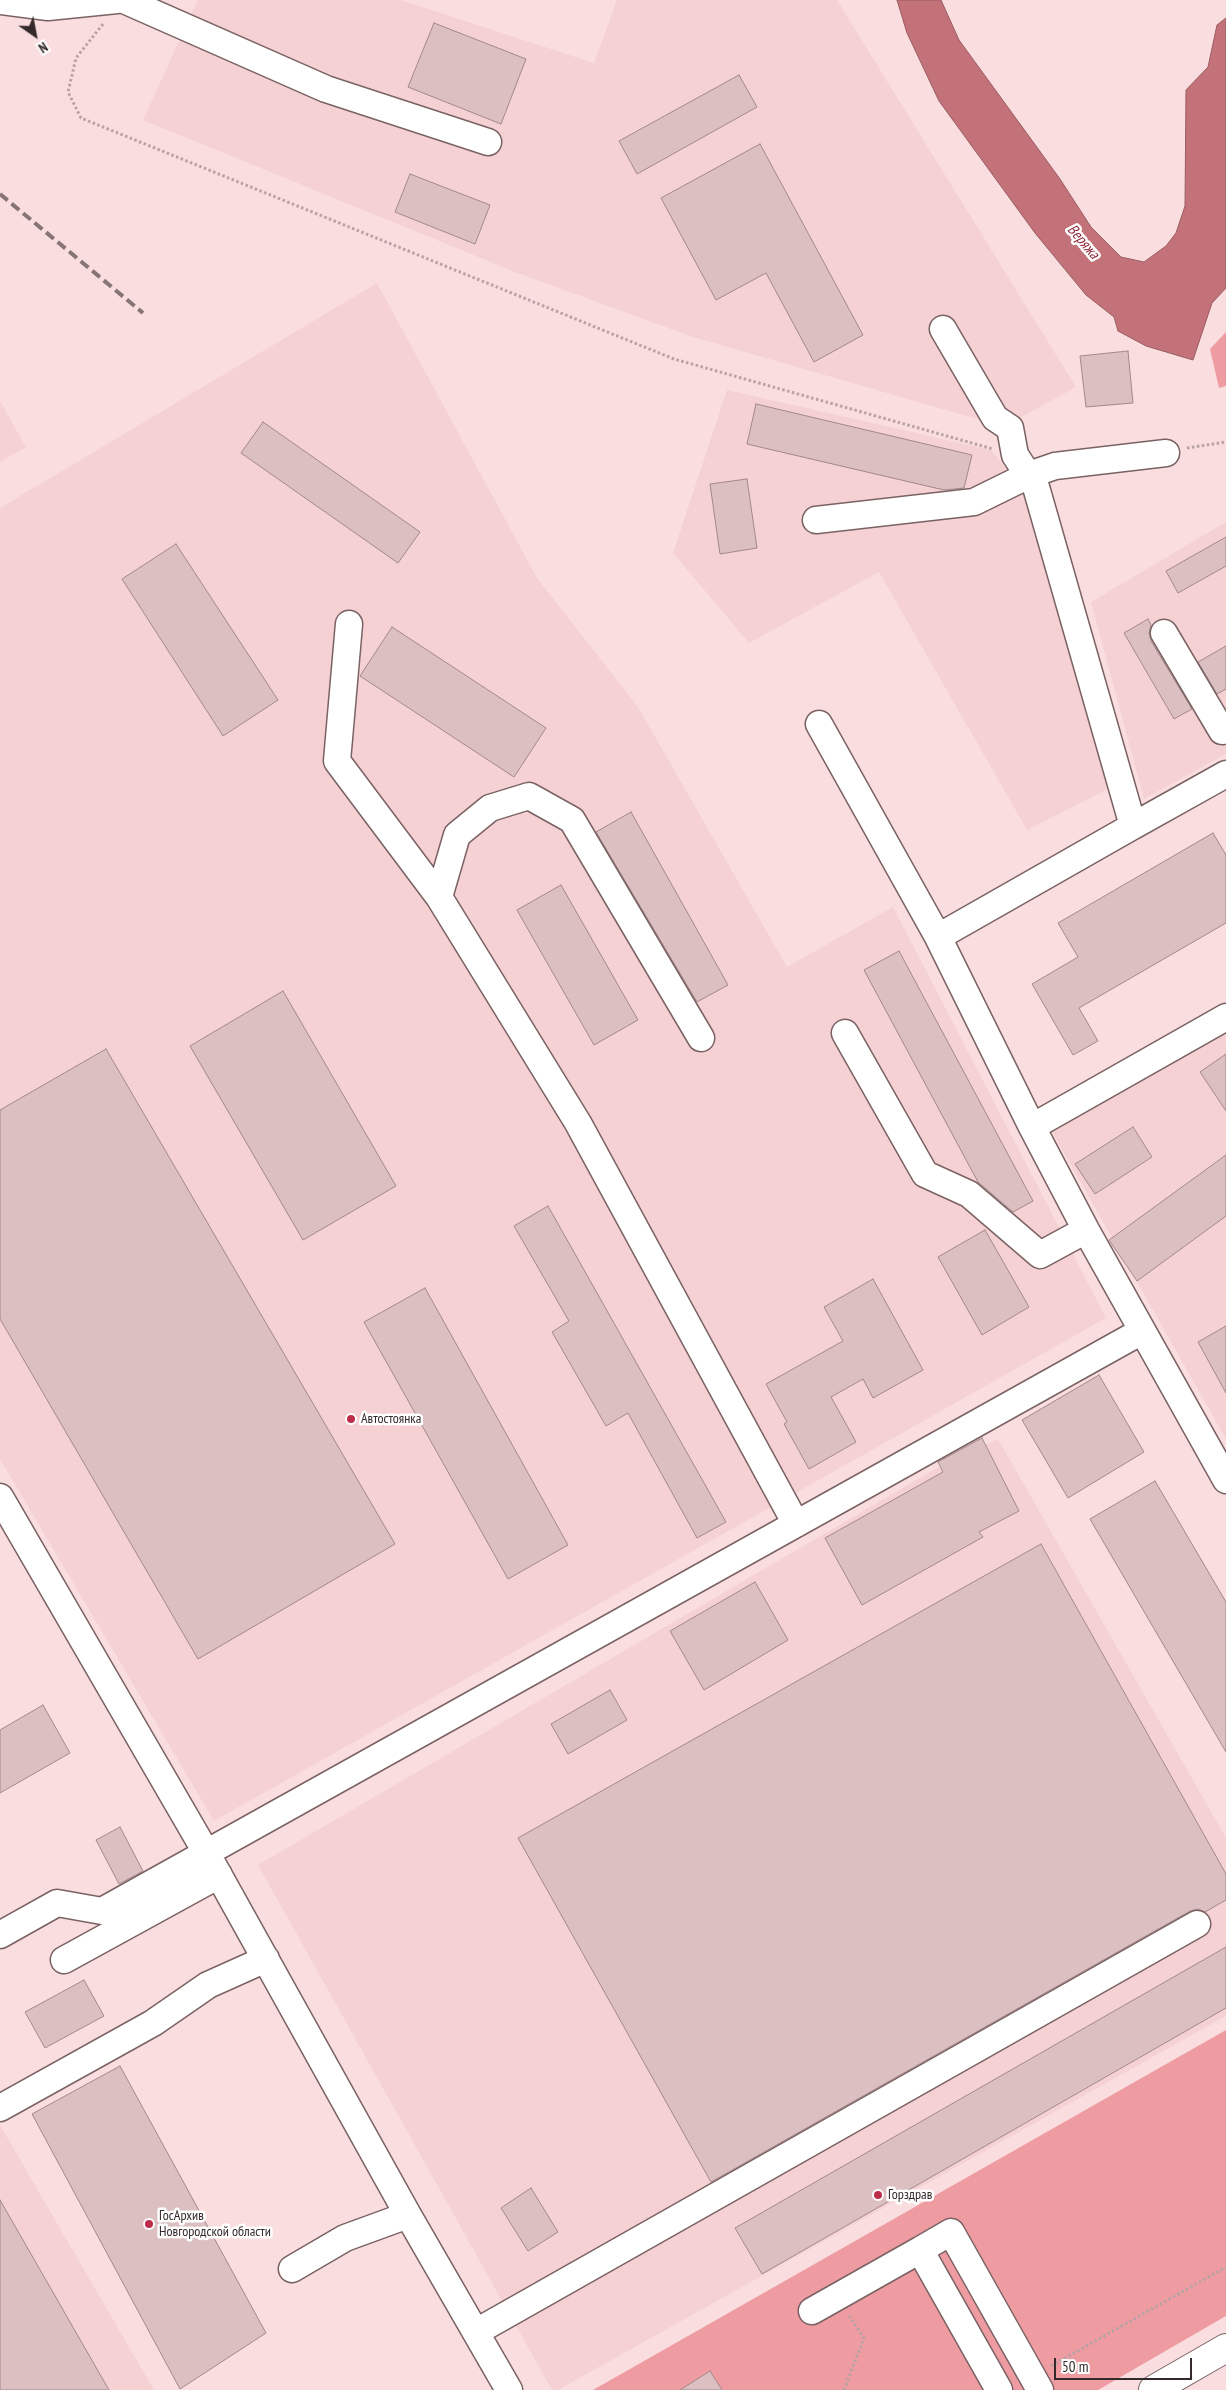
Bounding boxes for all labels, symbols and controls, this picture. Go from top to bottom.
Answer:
north arrow [10,10,60,60]
text: N [35,38,51,57]
water label: Веряжа [1063,221,1103,263]
place label: Автостоянка [361,1411,421,1427]
marker: Автостоянка [345,1413,357,1425]
place label: Горздрав [888,2187,932,2203]
marker: Горздрав [872,2189,884,2201]
place label: ГосАрхив Новгородской области [159,2208,271,2240]
marker: ГосАрхив Новгородской области [143,2218,155,2230]
scale bar [1056,2348,1194,2380]
text: 50 m [1062,2357,1088,2376]

